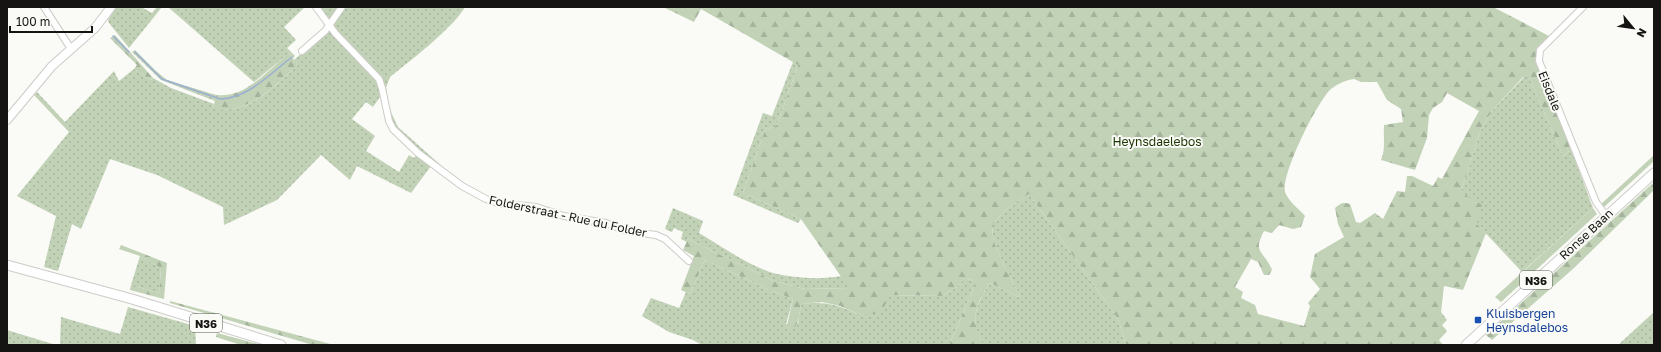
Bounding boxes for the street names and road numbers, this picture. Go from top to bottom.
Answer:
street label: Eisdale [1535,69,1565,113]
street label: Folderstraat - Rue du Folder [488,192,649,240]
street label: Ronse Baan [1556,205,1616,263]
road number: N36 [1520,271,1552,289]
road number: N36 [190,314,222,332]

